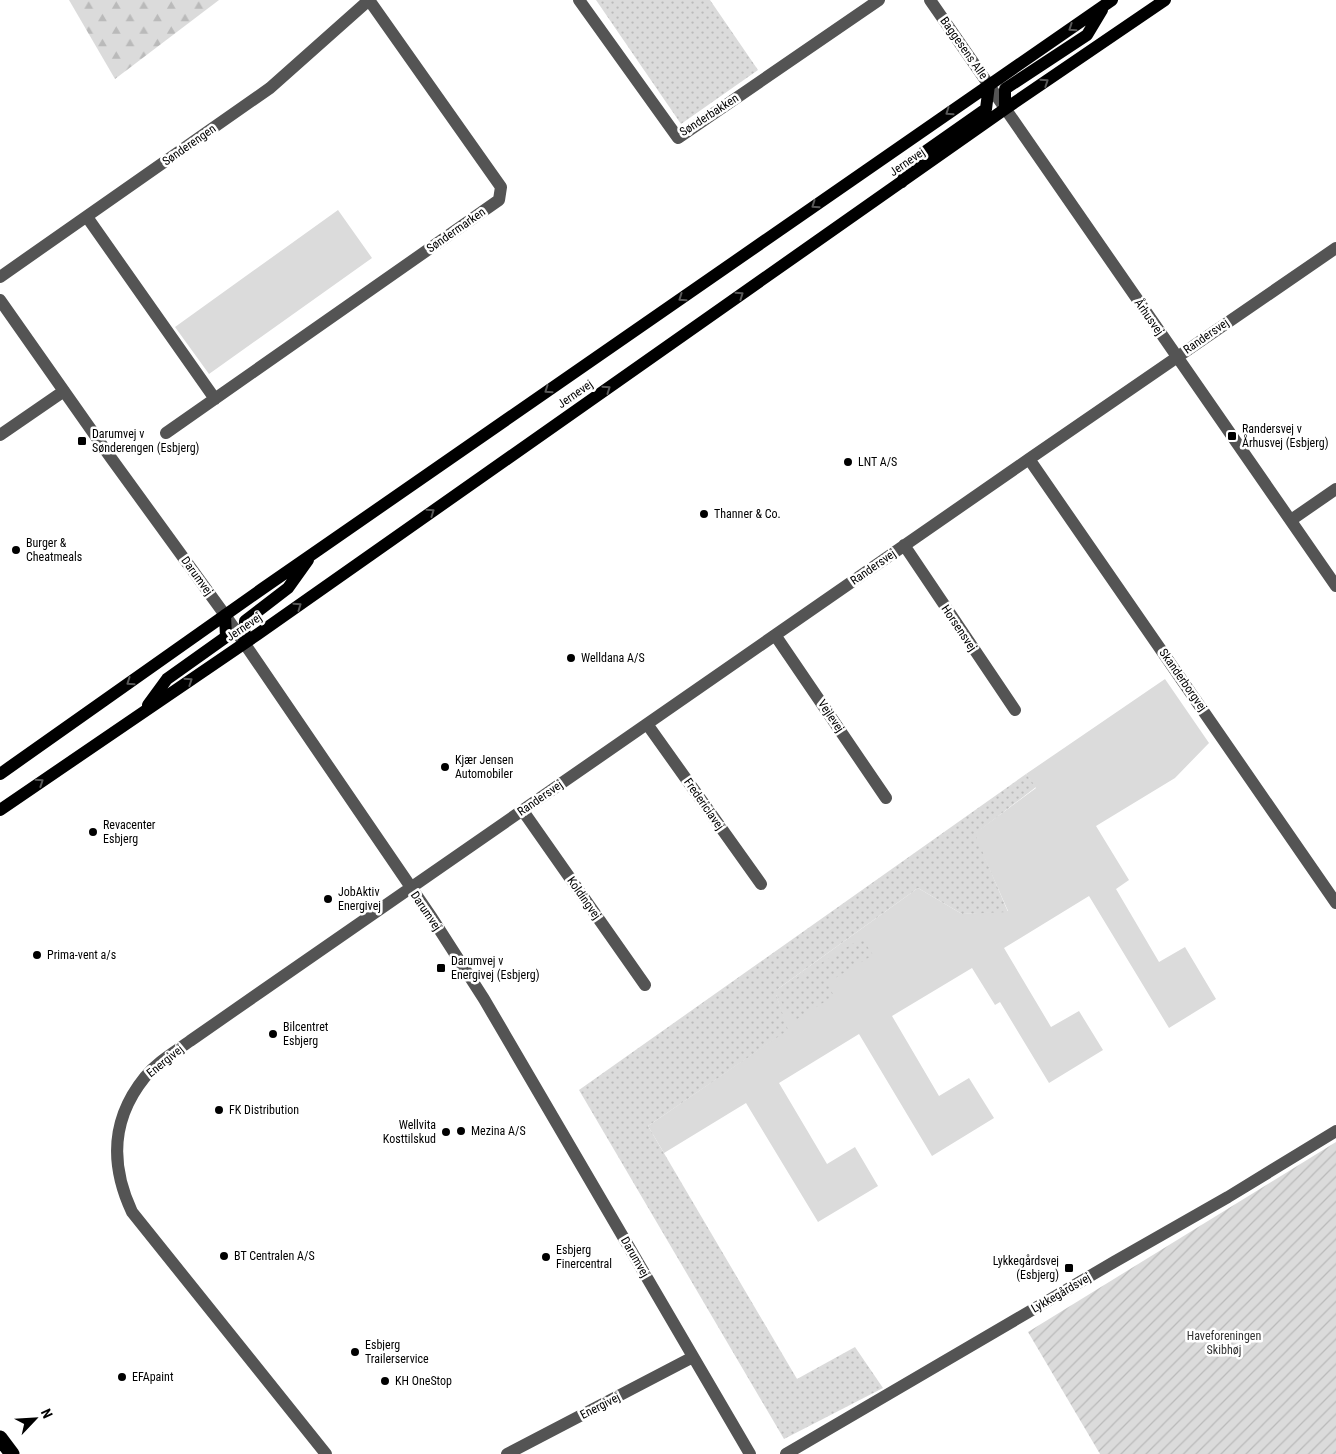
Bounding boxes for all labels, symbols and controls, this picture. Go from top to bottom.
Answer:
street label: Baggesens Alle [937,14,991,82]
one-way arrow [1068,22,1078,31]
one-way arrow [1040,79,1049,88]
street label: Sønderbakken [677,91,741,139]
one-way arrow [945,106,954,116]
street label: Sønderengen [160,121,219,168]
street label: Jernevej [887,145,927,179]
one-way arrow [811,199,821,208]
street label: Søndermarken [424,205,488,255]
one-way arrow [678,292,687,301]
one-way arrow [734,292,744,301]
street label: Århusvej [1132,295,1168,338]
street label: Randersvej [1181,315,1231,357]
street label: Jernevej [555,377,595,411]
one-way arrow [544,384,554,393]
one-way arrow [601,386,611,395]
place label: Randersvej v Århusvej (Esbjerg) [1242,422,1329,450]
place label: Darumvej v Sønderengen (Esbjerg) [92,427,199,455]
marker: Randersvej v Århusvej (Esbjerg) [1226,430,1238,442]
marker: Darumvej v Sønderengen (Esbjerg) [76,435,88,447]
place label: LNT A/S [858,455,897,469]
marker: LNT A/S [842,456,854,468]
place label: Thanner & Co. [714,507,781,521]
marker: Thanner & Co. [698,508,710,520]
one-way arrow [425,509,435,518]
place label: Burger & Cheatmeals [26,536,82,564]
marker: Burger & Cheatmeals [10,544,22,556]
street label: Randersvej [848,546,898,588]
street label: Darumvej [178,554,216,598]
street label: Horsensvej [938,602,980,654]
one-way arrow [292,603,302,612]
street label: Jernevej [224,610,264,644]
street label: Skanderborgvej [1156,646,1210,714]
place label: Welldana A/S [581,651,645,665]
marker: Welldana A/S [565,652,577,664]
one-way arrow [127,676,136,685]
one-way arrow [184,677,193,687]
street label: Vejlevej [815,697,847,735]
place label: Kjær Jensen Automobiler [455,753,514,781]
marker: Kjær Jensen Automobiler [439,761,451,773]
street label: Fredericiavej [681,775,727,833]
street label: Randersvej [515,777,565,819]
one-way arrow [34,779,44,788]
place label: Revacenter Esbjerg [103,818,156,846]
marker: Revacenter Esbjerg [87,826,99,838]
street label: Koldingvej [564,874,604,922]
place label: JobAktiv Energivej [338,885,381,913]
street label: Darumvej [408,889,444,933]
marker: JobAktiv Energivej [322,893,334,905]
place label: Prima-vent a/s [47,948,116,962]
marker: Prima-vent a/s [31,949,43,961]
place label: Darumvej v Energivej (Esbjerg) [451,954,539,982]
marker: Darumvej v Energivej (Esbjerg) [435,962,447,974]
place label: Bilcentret Esbjerg [283,1020,329,1048]
marker: Bilcentret Esbjerg [267,1028,279,1040]
street label: Energivej [144,1042,186,1080]
place label: FK Distribution [229,1103,299,1117]
marker: FK Distribution [213,1104,225,1116]
place label: Wellvita Kosttilskud [383,1118,436,1146]
place label: Mezina A/S [471,1124,526,1138]
marker: Mezina A/S [455,1125,467,1137]
marker: Wellvita Kosttilskud [440,1126,452,1138]
street label: Darumvej [618,1234,652,1280]
place label: Esbjerg Finercentral [556,1243,612,1271]
place label: BT Centralen A/S [234,1249,315,1263]
marker: BT Centralen A/S [218,1250,230,1262]
marker: Esbjerg Finercentral [540,1251,552,1263]
place label: Lykkegårdsvej (Esbjerg) [993,1254,1059,1282]
marker: Lykkegårdsvej (Esbjerg) [1063,1262,1075,1274]
street label: Lykkegårdsvej [1029,1270,1093,1316]
park label: Haveforeningen Skibhøj [1187,1329,1261,1357]
place label: Esbjerg Trailerservice [365,1338,429,1366]
marker: Esbjerg Trailerservice [349,1346,361,1358]
place label: EFApaint [132,1370,174,1384]
marker: EFApaint [116,1371,128,1383]
place label: KH OneStop [395,1374,452,1388]
marker: KH OneStop [379,1375,391,1387]
street label: Energivej [578,1390,622,1422]
north arrow [10,1394,60,1444]
text: N [38,1406,56,1421]

